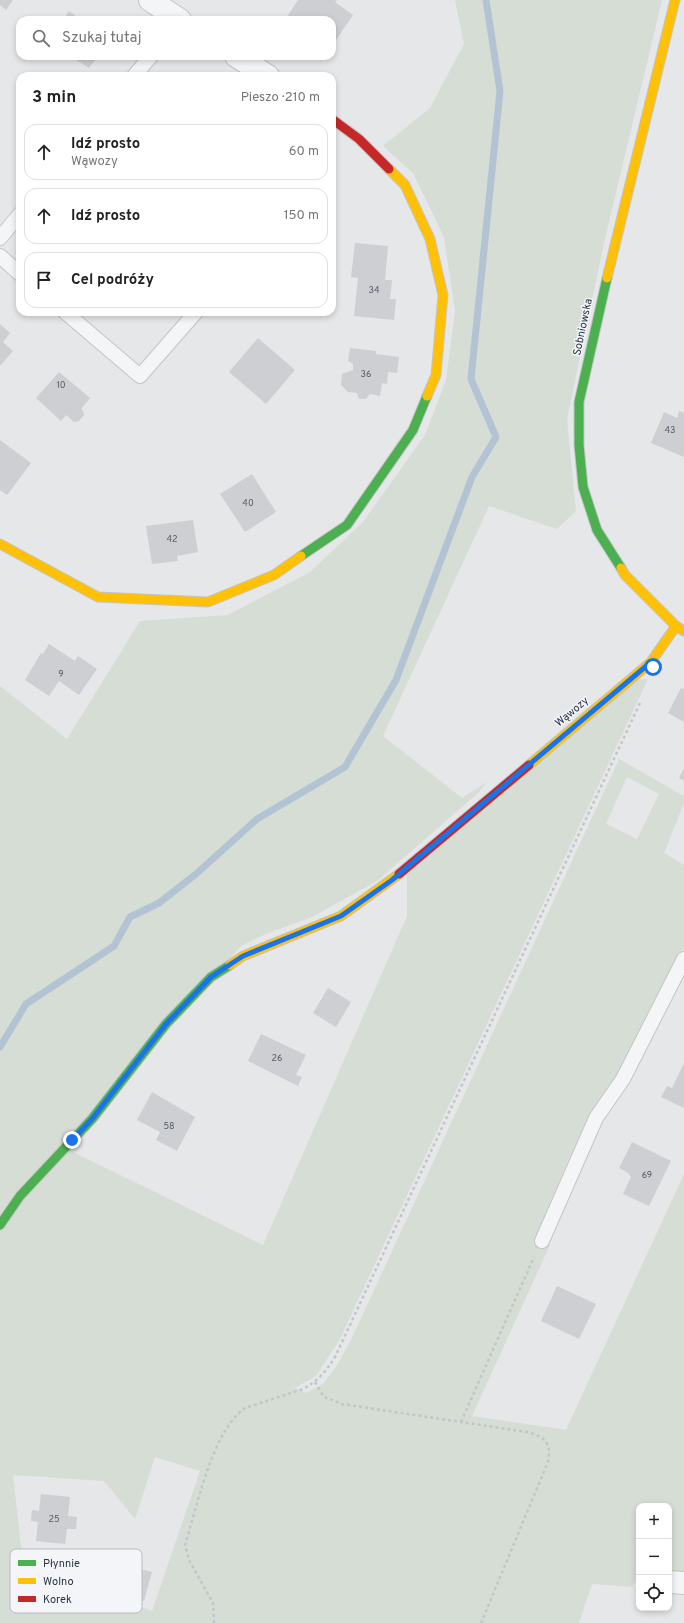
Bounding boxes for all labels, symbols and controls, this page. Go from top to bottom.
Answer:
search box [16,16,336,60]
icon: search [30,27,52,49]
text: Szukaj tutaj [62,29,142,48]
text: 3 min [32,87,76,109]
text: Pieszo · 210 m [241,90,320,106]
text: Idź prosto [71,135,140,154]
icon: ahead [33,141,55,163]
text: 60 m [289,144,319,160]
text: Wąwozy [71,154,118,170]
icon: ahead [33,205,55,227]
text: Idź prosto [71,207,140,226]
text: 150 m [284,208,319,224]
icon: arrive [33,269,55,291]
text: Cel podróży [71,271,154,290]
house number: 34 [368,285,380,296]
street label: Sobniowska [570,297,596,357]
house number: 36 [361,369,371,380]
house number: 10 [56,380,66,391]
house number: 43 [664,425,676,436]
house number: 40 [242,498,254,509]
house number: 42 [166,534,178,545]
route start [644,658,662,676]
house number: 9 [58,669,64,680]
street label: Wąwozy [552,694,592,730]
house number: 26 [272,1053,282,1064]
house number: 58 [163,1121,175,1132]
route end [63,1131,81,1149]
house number: 69 [642,1170,652,1181]
map controls [636,1503,672,1611]
button: + [636,1503,672,1539]
house number: 25 [48,1514,60,1525]
button: − [636,1539,672,1575]
legend [10,1549,142,1613]
text: Płynnie [43,1557,80,1571]
text: Wolno [43,1575,74,1589]
button: locate [636,1575,672,1611]
text: Korek [43,1593,72,1607]

